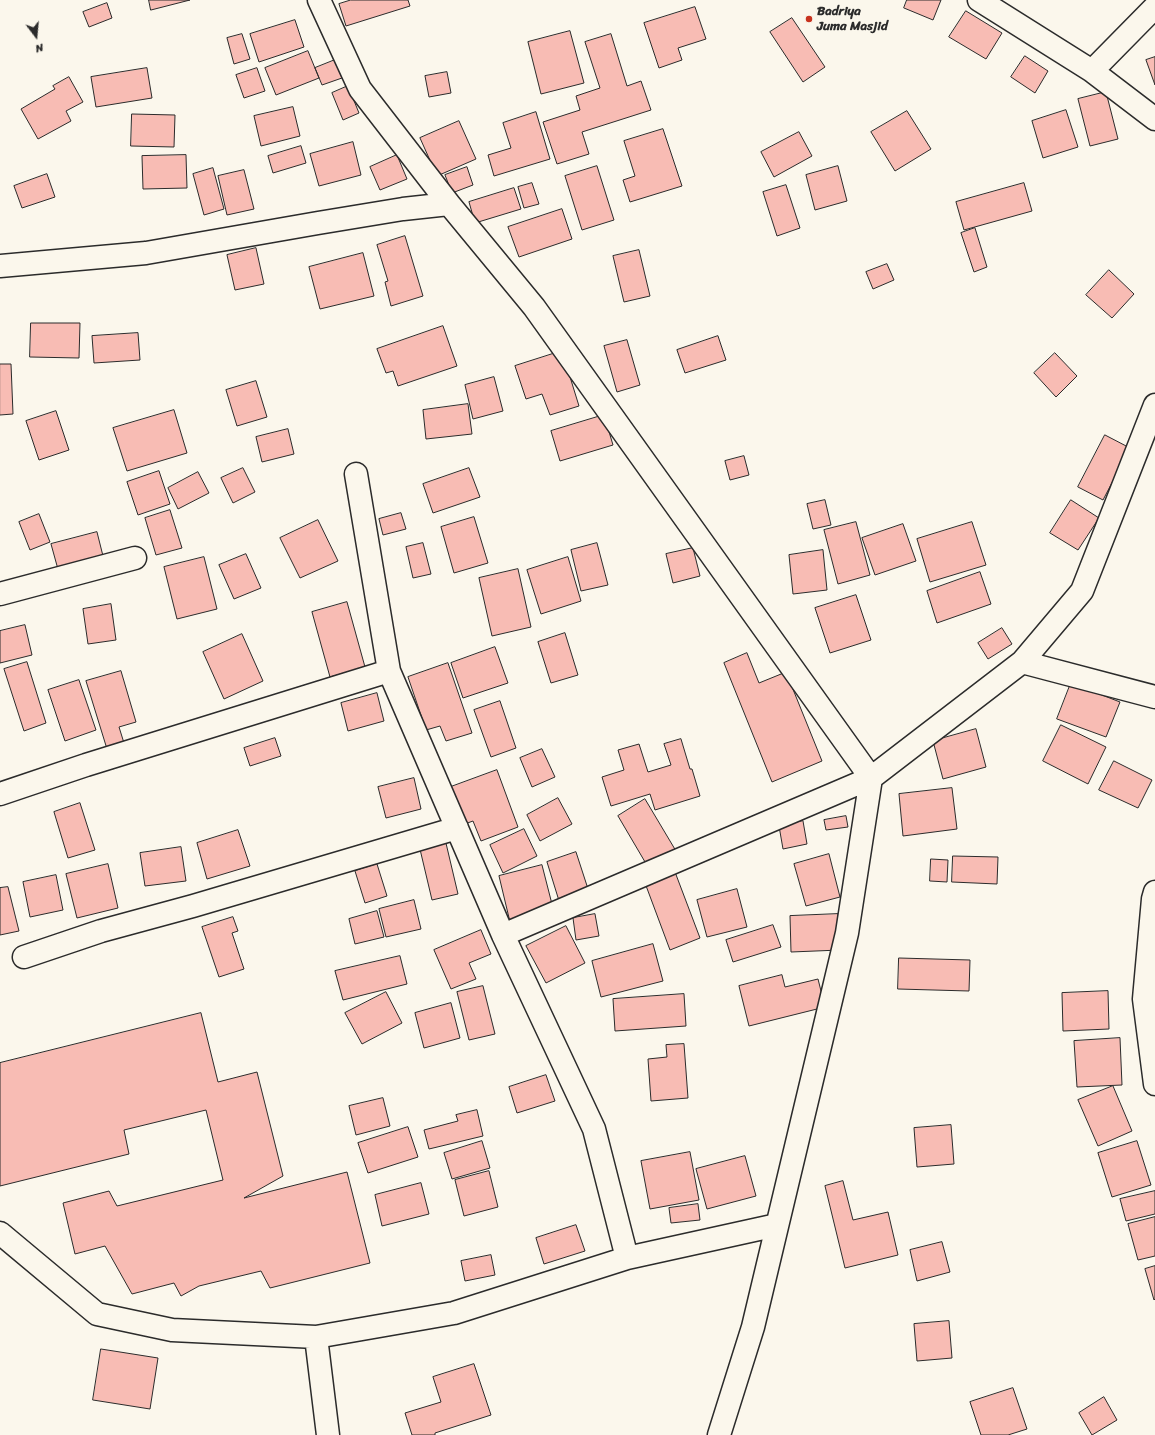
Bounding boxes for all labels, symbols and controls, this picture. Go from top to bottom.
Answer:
place label: Badriya Juma Masjid [817,4,888,35]
marker: Badriya Juma Masjid [804,14,814,24]
north arrow [16,16,56,56]
text: N [33,38,46,58]

